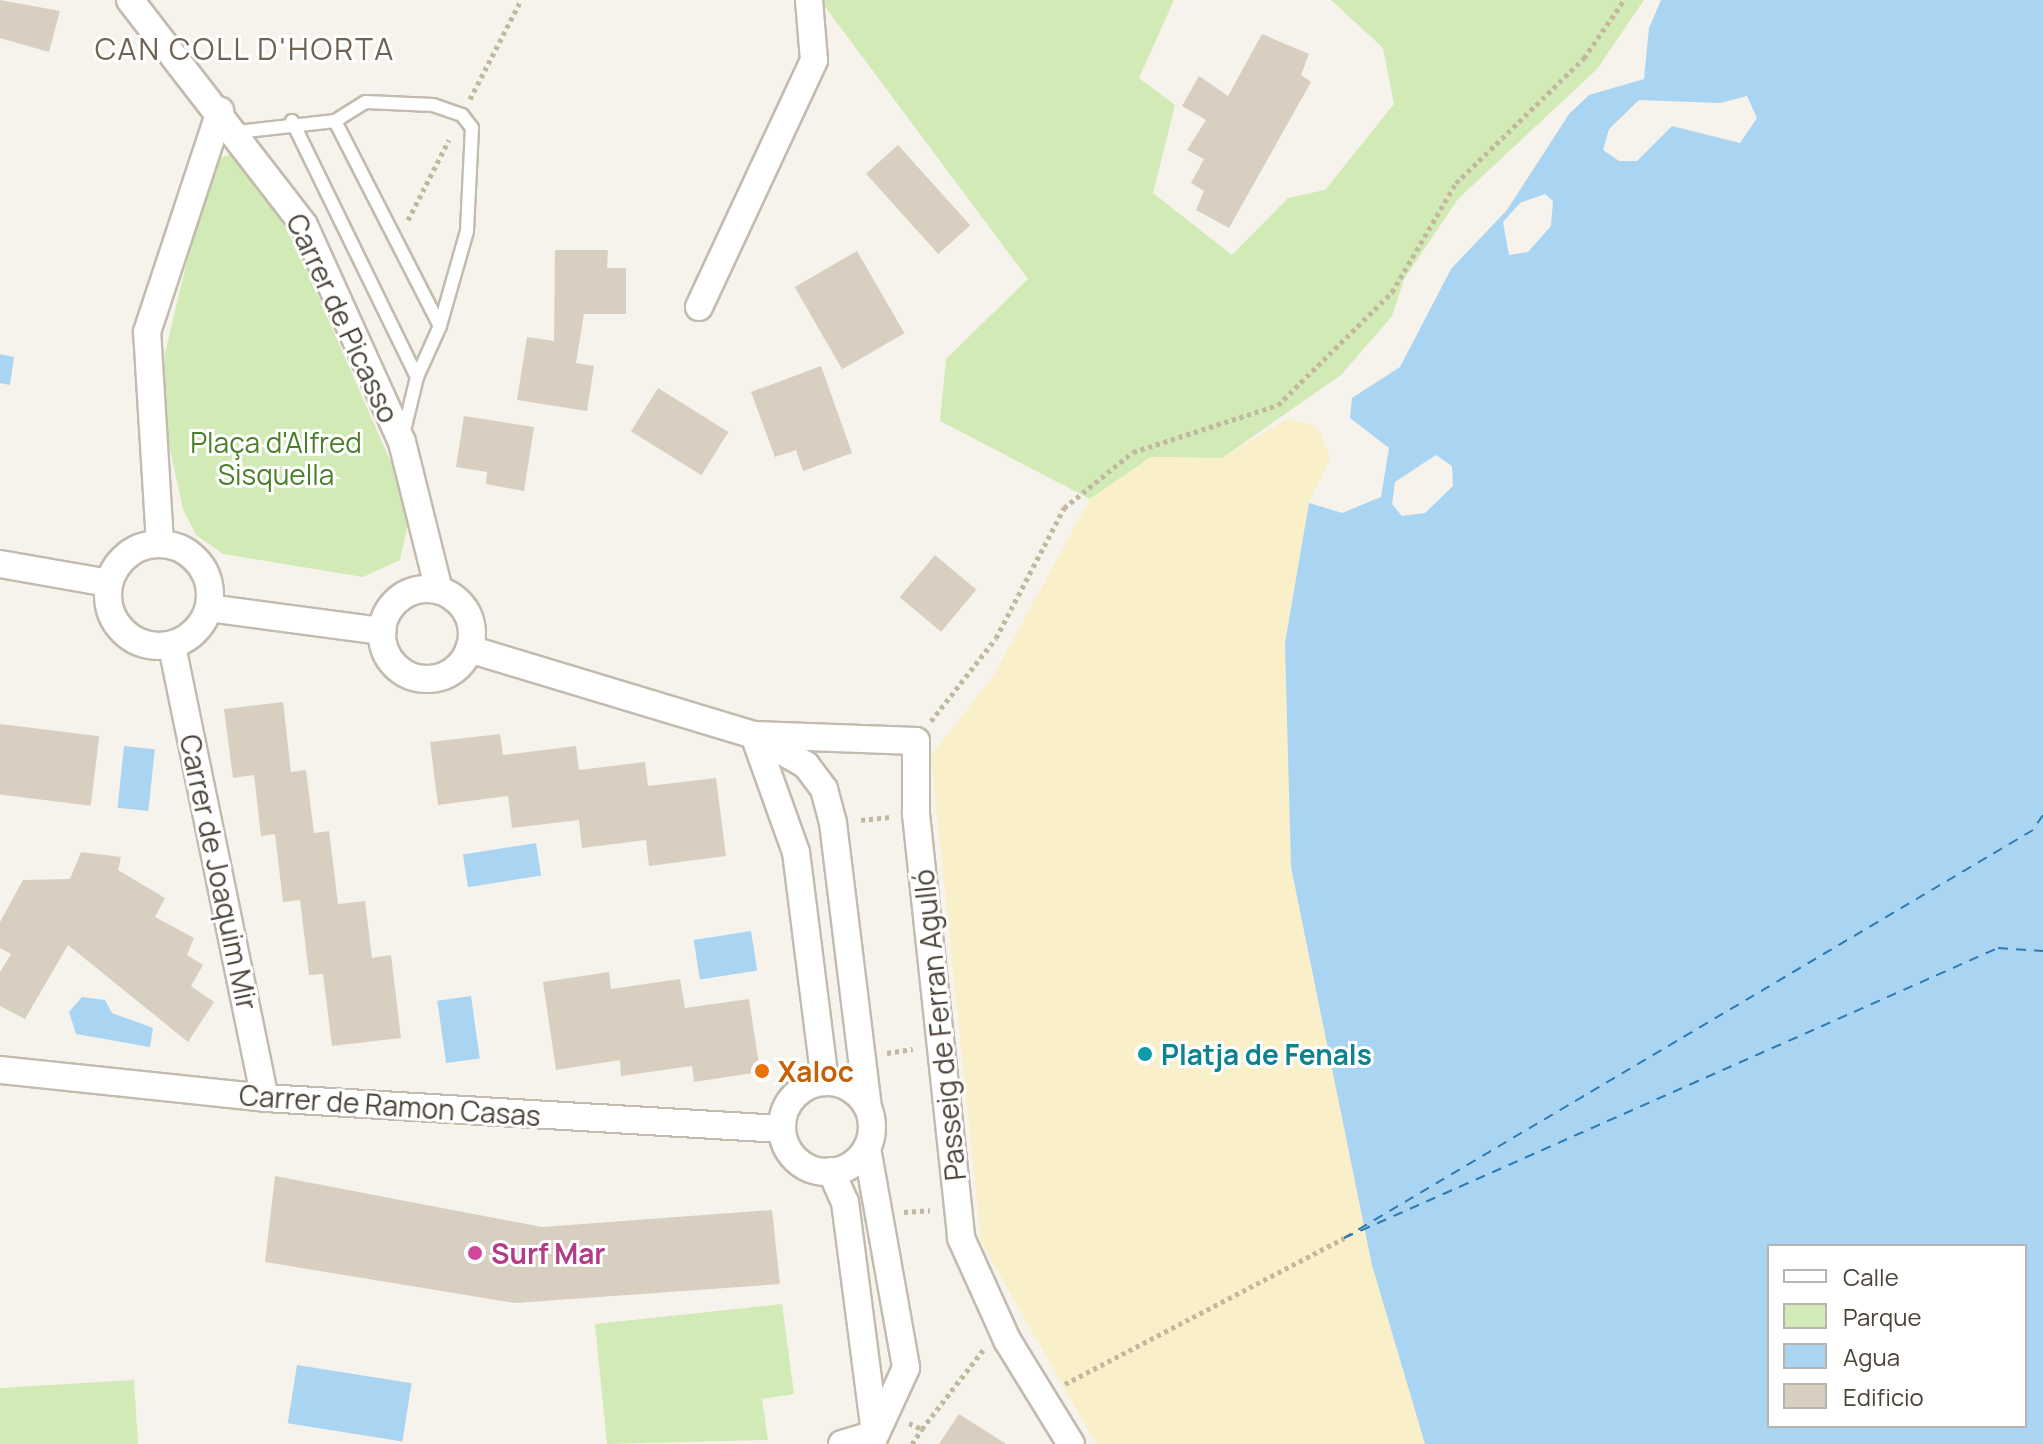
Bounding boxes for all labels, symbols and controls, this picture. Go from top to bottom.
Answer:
district label: CAN COLL D'HORTA [94,31,396,67]
street label: Carrer de Picasso [280,208,406,428]
park label: Plaça d'Alfred Sisquella [190,425,362,491]
street label: Carrer de Joaquim Mir [173,731,265,1013]
street label: Passeig de Ferran Agulló [906,868,972,1182]
place label: Platja de Fenals [1161,1037,1372,1071]
marker: Platja de Fenals [1136,1045,1154,1063]
place label: Xaloc [778,1054,854,1088]
marker: Xaloc [753,1062,771,1080]
street label: Carrer de Ramon Casas [238,1078,542,1132]
place label: Surf Mar [491,1236,606,1270]
marker: Surf Mar [466,1244,484,1262]
legend [1767,1244,2027,1428]
text: Calle [1843,1260,1899,1293]
text: Parque [1843,1300,1921,1333]
text: Agua [1843,1340,1900,1373]
text: Edificio [1843,1380,1924,1413]

